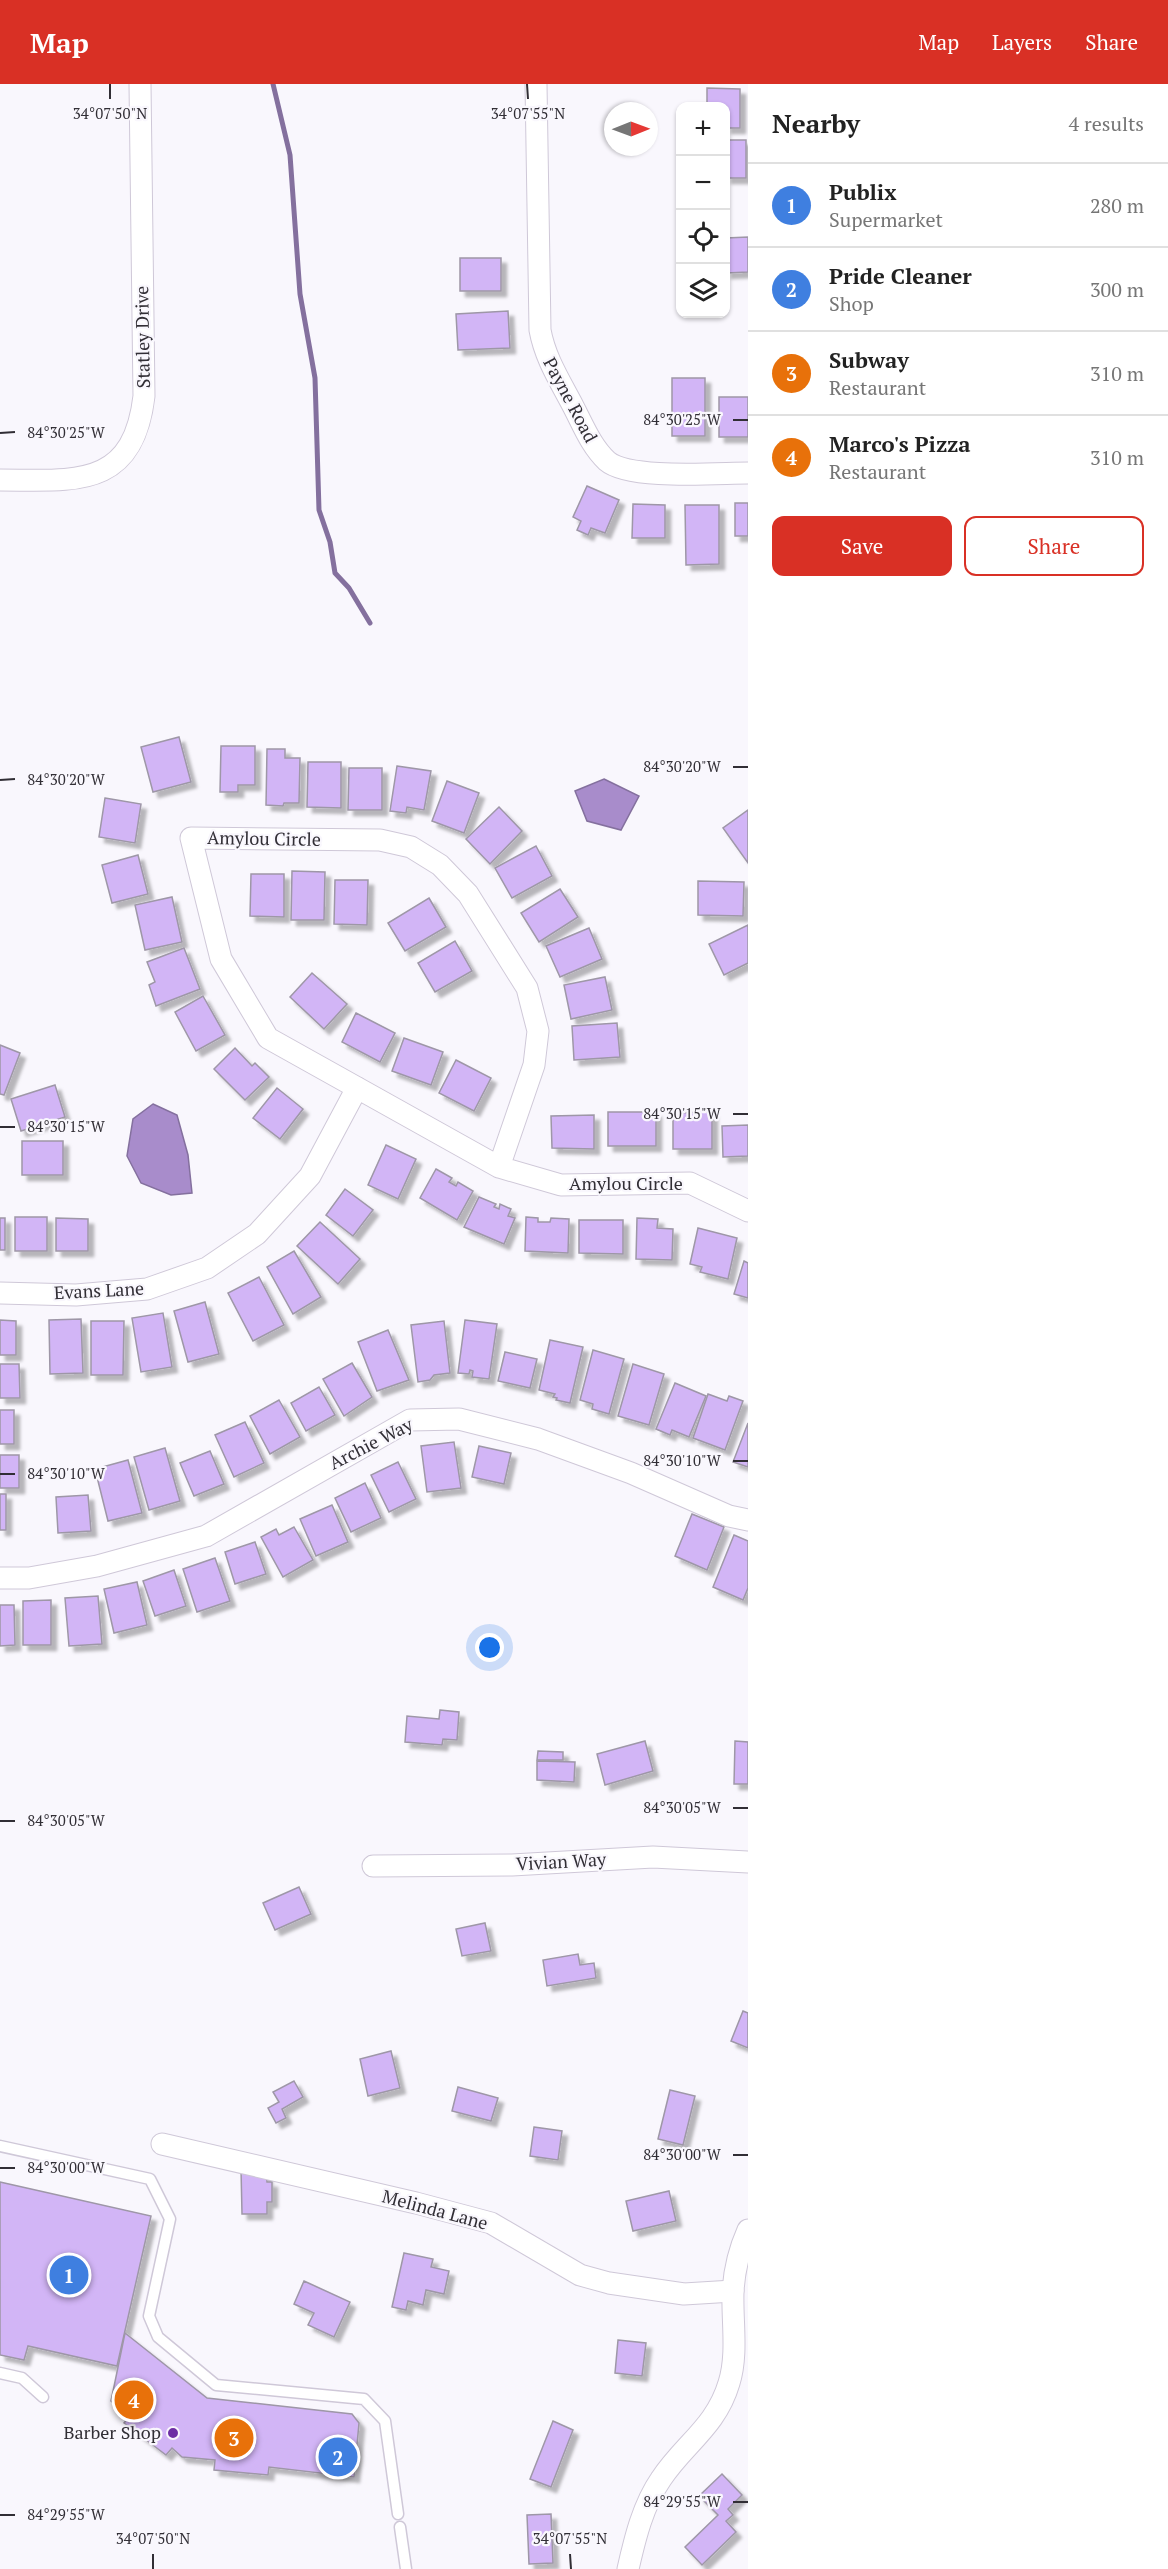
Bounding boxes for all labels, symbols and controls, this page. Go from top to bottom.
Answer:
text: Map [30,24,89,61]
text: Map [918,28,959,56]
text: Layers [992,28,1052,56]
text: Share [1085,28,1138,56]
north arrow [604,102,658,156]
map controls [676,102,730,318]
button: + [676,102,730,156]
text: 34°07'50"N [73,103,147,123]
text: 34°07'55"N [491,103,565,123]
text: Nearby [772,106,860,140]
text: 4 results [1069,110,1144,137]
button: − [676,156,730,210]
text: Publix [829,177,897,206]
text: 1 [786,192,797,219]
text: 280 m [1090,192,1144,219]
text: Supermarket [829,206,943,233]
button: locate [676,210,730,264]
text: Pride Cleaner [829,261,972,290]
button: layers [676,264,730,318]
text: 2 [786,276,797,303]
text: 300 m [1090,276,1144,303]
street label: Statley Drive [129,285,155,389]
text: Shop [829,290,874,317]
text: Subway [829,345,909,374]
street label: Payne Road [538,353,603,446]
text: 3 [786,360,797,387]
text: 310 m [1090,360,1144,387]
text: Restaurant [829,374,926,401]
text: 84°30'25"W [643,409,722,429]
text: 84°30'25"W [27,422,106,442]
text: Marco's Pizza [829,429,970,458]
text: 4 [786,444,797,471]
text: 310 m [1090,444,1144,471]
text: Restaurant [829,458,926,485]
button: Save [772,516,952,576]
button: Share [964,516,1144,576]
text: 84°30'20"W [643,756,722,776]
text: 84°30'20"W [27,769,106,789]
street label: Amylou Circle [207,825,321,851]
text: 84°30'15"W [643,1103,722,1123]
text: 84°30'15"W [27,1116,106,1136]
street label: Amylou Circle [569,1171,683,1195]
street label: Evans Lane [53,1276,145,1304]
street label: Archie Way [325,1411,417,1474]
text: 84°30'10"W [643,1450,722,1470]
text: 84°30'10"W [27,1463,106,1483]
your location [475,1633,504,1662]
text: 84°30'05"W [643,1797,722,1817]
text: 84°30'05"W [27,1810,106,1830]
street label: Vivian Way [515,1847,608,1875]
text: 84°30'00"W [643,2144,722,2164]
text: 84°30'00"W [27,2157,106,2177]
street label: Melinda Lane [380,2183,491,2235]
pin: 1 [50,2252,88,2298]
pin: 4 [114,2378,154,2422]
pin: 3 [214,2416,254,2460]
place label: Barber Shop [63,2420,161,2444]
marker: Barber Shop [166,2426,180,2440]
pin: 2 [318,2434,358,2480]
text: 84°29'55"W [643,2491,722,2511]
text: 84°29'55"W [27,2504,106,2524]
text: 34°07'50"N [116,2528,190,2548]
text: 34°07'55"N [533,2528,607,2548]

